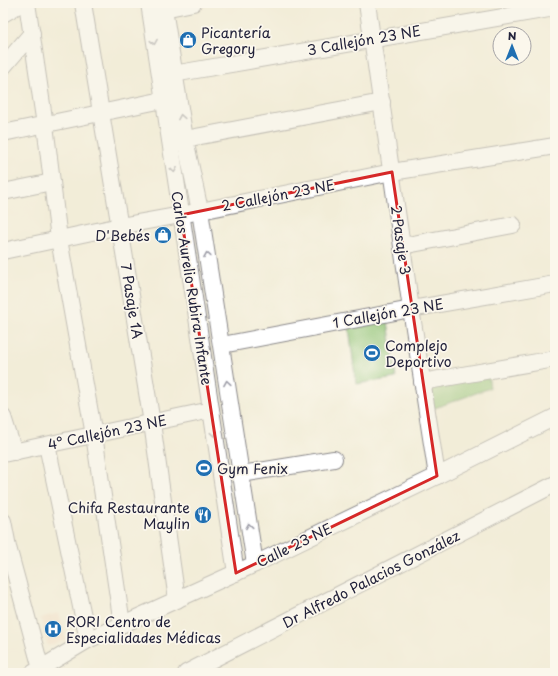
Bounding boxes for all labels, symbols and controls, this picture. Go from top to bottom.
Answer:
street label: 3 Callejón 23 NE [306,20,423,60]
place label: Picantería Gregory [201,22,271,59]
north arrow [492,26,532,66]
text: N [508,27,517,44]
shop icon: Picantería Gregory [178,30,198,50]
one-way arrow [150,38,158,45]
one-way arrow [177,114,186,121]
one-way arrow [169,167,178,173]
street label: 2 Callejón 23 NE [220,174,337,216]
street label: Carlos Aurelio Rubira Infante [166,189,218,387]
street label: 2 Pasaje 3 [386,204,416,276]
place label: D'Bebés [95,225,150,246]
shop icon: D'Bebés [153,225,173,245]
one-way arrow [203,252,212,258]
street label: 7 Pasaje 1A [116,262,148,340]
street label: 1 Callejón 23 NE [331,293,445,333]
place label: Complejo Deportivo [385,335,452,372]
sports icon: Complejo Deportivo [362,343,382,363]
one-way arrow [223,380,232,386]
street label: 4° Callejón 23 NE [46,409,169,455]
one-way arrow [209,430,218,437]
sports icon: Gym Fenix [194,458,214,478]
place label: Gym Fenix [217,458,288,479]
place label: Chifa Restaurante Maylin [68,497,190,534]
restaurant icon: Chifa Restaurante Maylin [193,505,213,525]
street label: Calle 23 NE [253,518,335,572]
one-way arrow [245,523,254,529]
street label: Dr Alfredo Palacios González [279,525,464,633]
place label: RORI Centro de Especialidades Médicas [66,611,221,648]
hospital icon: RORI Centro de Especialidades Médicas [43,619,63,639]

